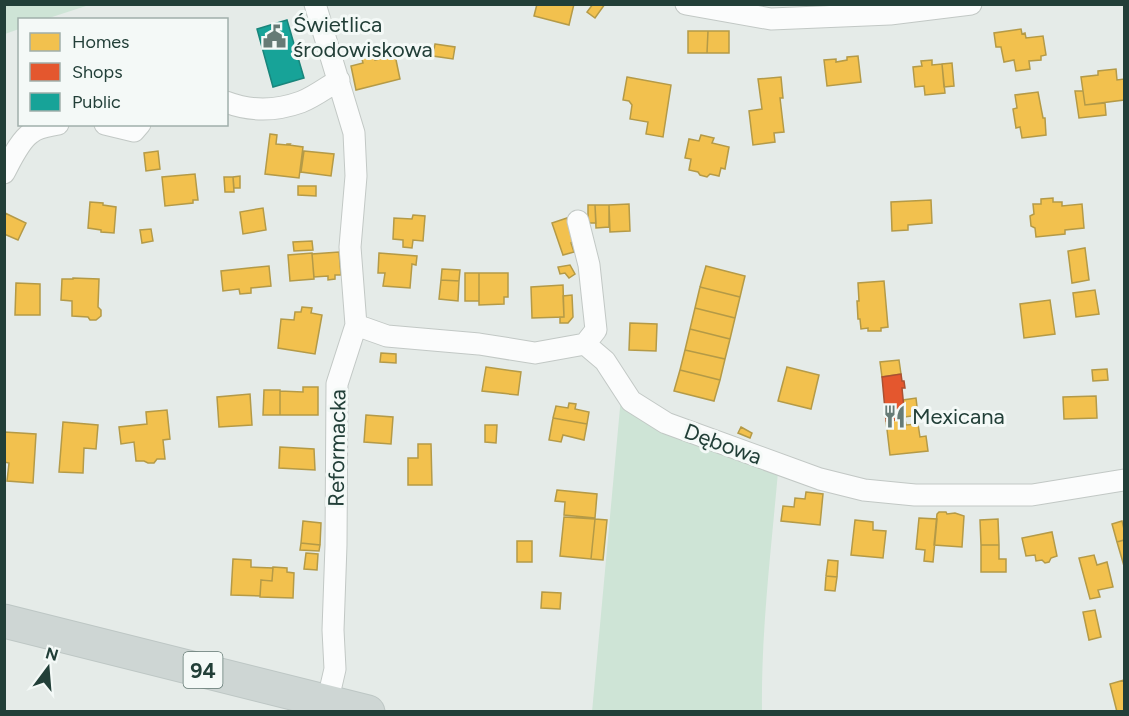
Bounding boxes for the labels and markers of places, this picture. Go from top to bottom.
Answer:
place label: Świetlica środowiskowa [293,11,433,63]
public building icon: Świetlica środowiskowa [262,24,288,50]
restaurant icon: Mexicana [881,403,907,429]
place label: Mexicana [912,403,1005,430]

